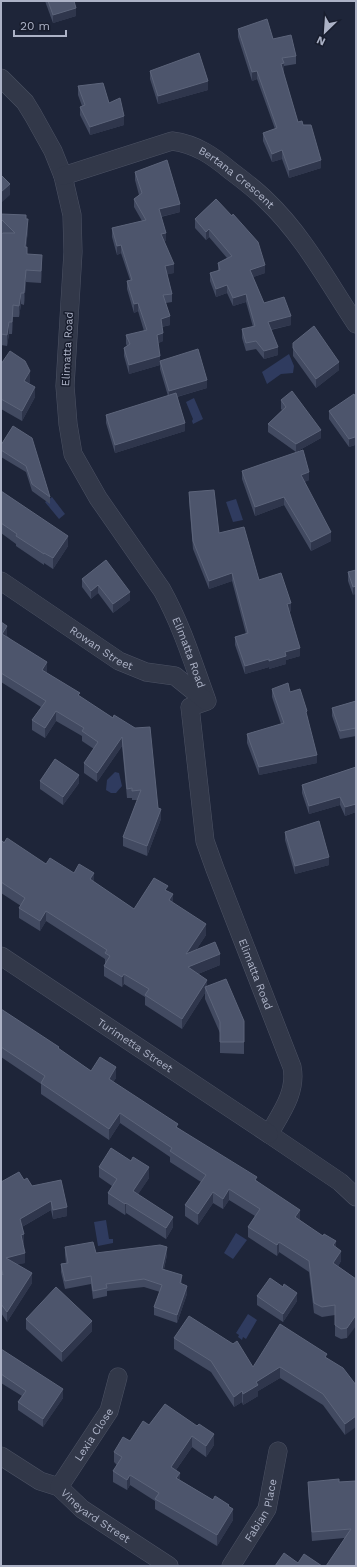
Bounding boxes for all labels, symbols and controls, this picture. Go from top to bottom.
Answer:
scale bar [14,12,66,38]
north arrow [305,12,345,52]
text: 20 m [20,19,50,33]
text: N [315,33,327,48]
street label: Bertana Crescent [196,144,277,212]
street label: Elimatta Road [59,311,76,387]
street label: Elimatta Road [169,615,208,690]
street label: Rowan Street [67,624,135,673]
street label: Elimatta Road [236,937,275,1012]
street label: Turimetta Street [94,1016,176,1076]
street label: Lexia Close [72,1406,116,1464]
street label: Fabian Place [242,1478,280,1544]
street label: Vineyard Street [58,1486,133,1546]

